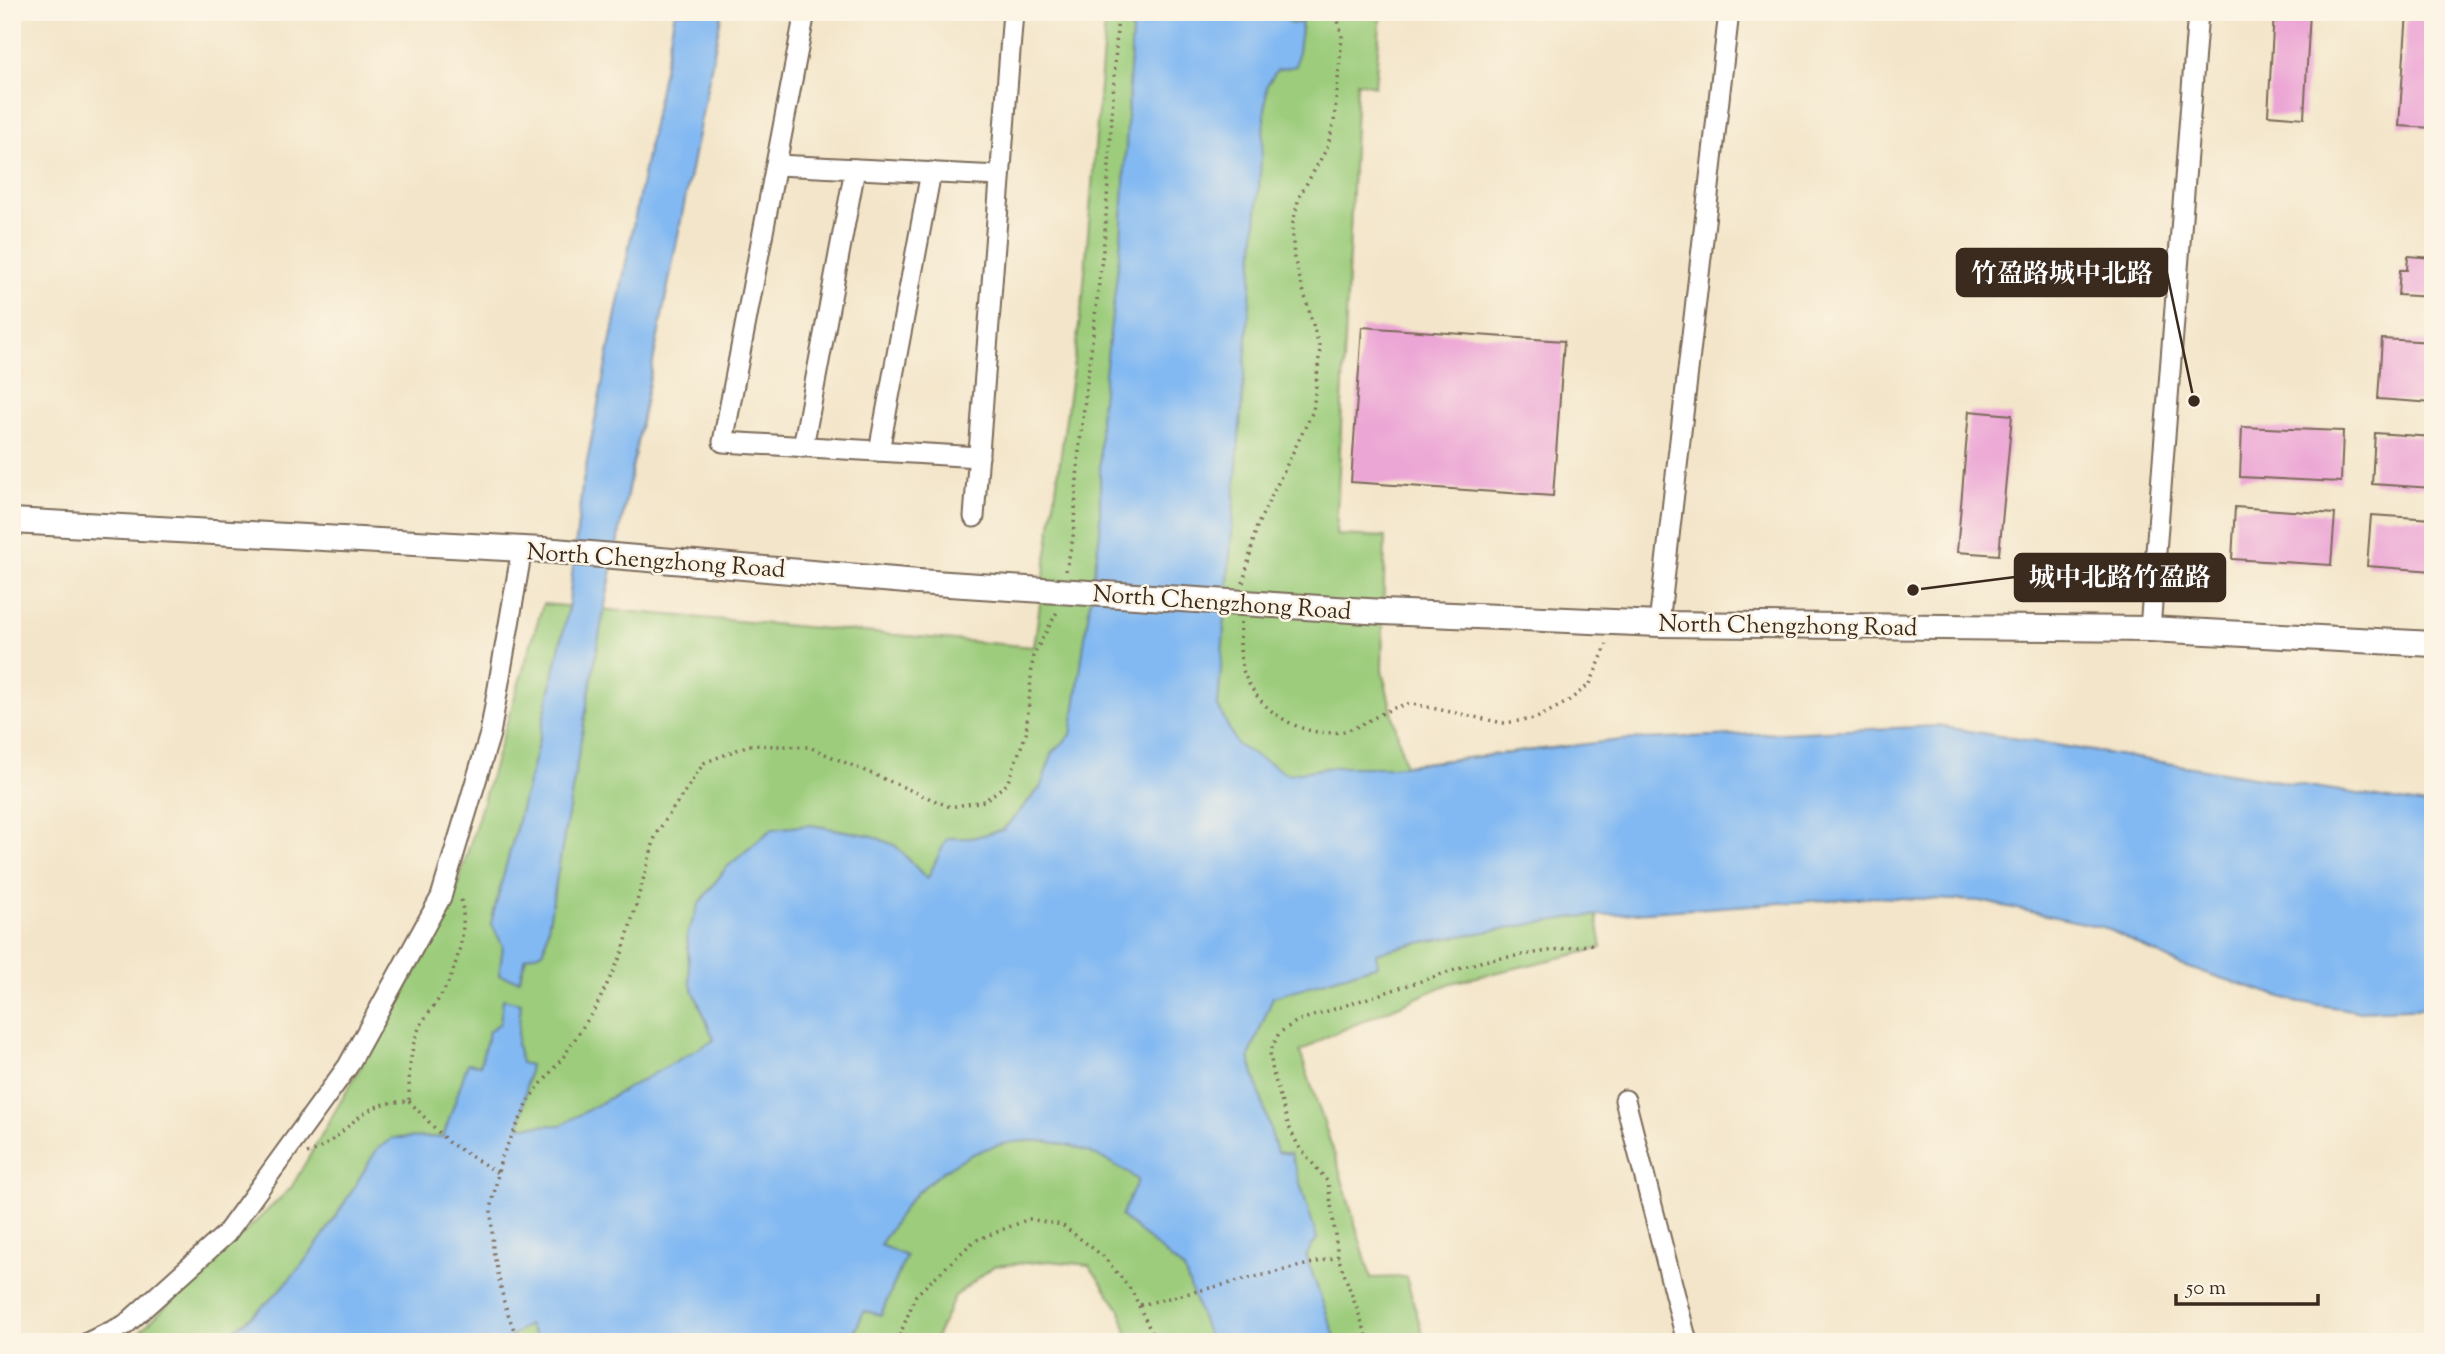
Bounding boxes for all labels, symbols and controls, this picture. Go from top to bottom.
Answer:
callout: 竹盈路城中北路 [1957,249,2167,296]
text: 竹盈路城中北路 [1971,257,2153,294]
street label: North Chengzhong Road [525,536,787,588]
callout: 城中北路竹盈路 [2015,554,2225,601]
text: 城中北路竹盈路 [2029,561,2211,598]
street label: North Chengzhong Road [1091,578,1353,630]
street label: North Chengzhong Road [1658,608,1918,646]
scale bar [2176,1263,2317,1307]
text: 50 m [2185,1274,2226,1304]

